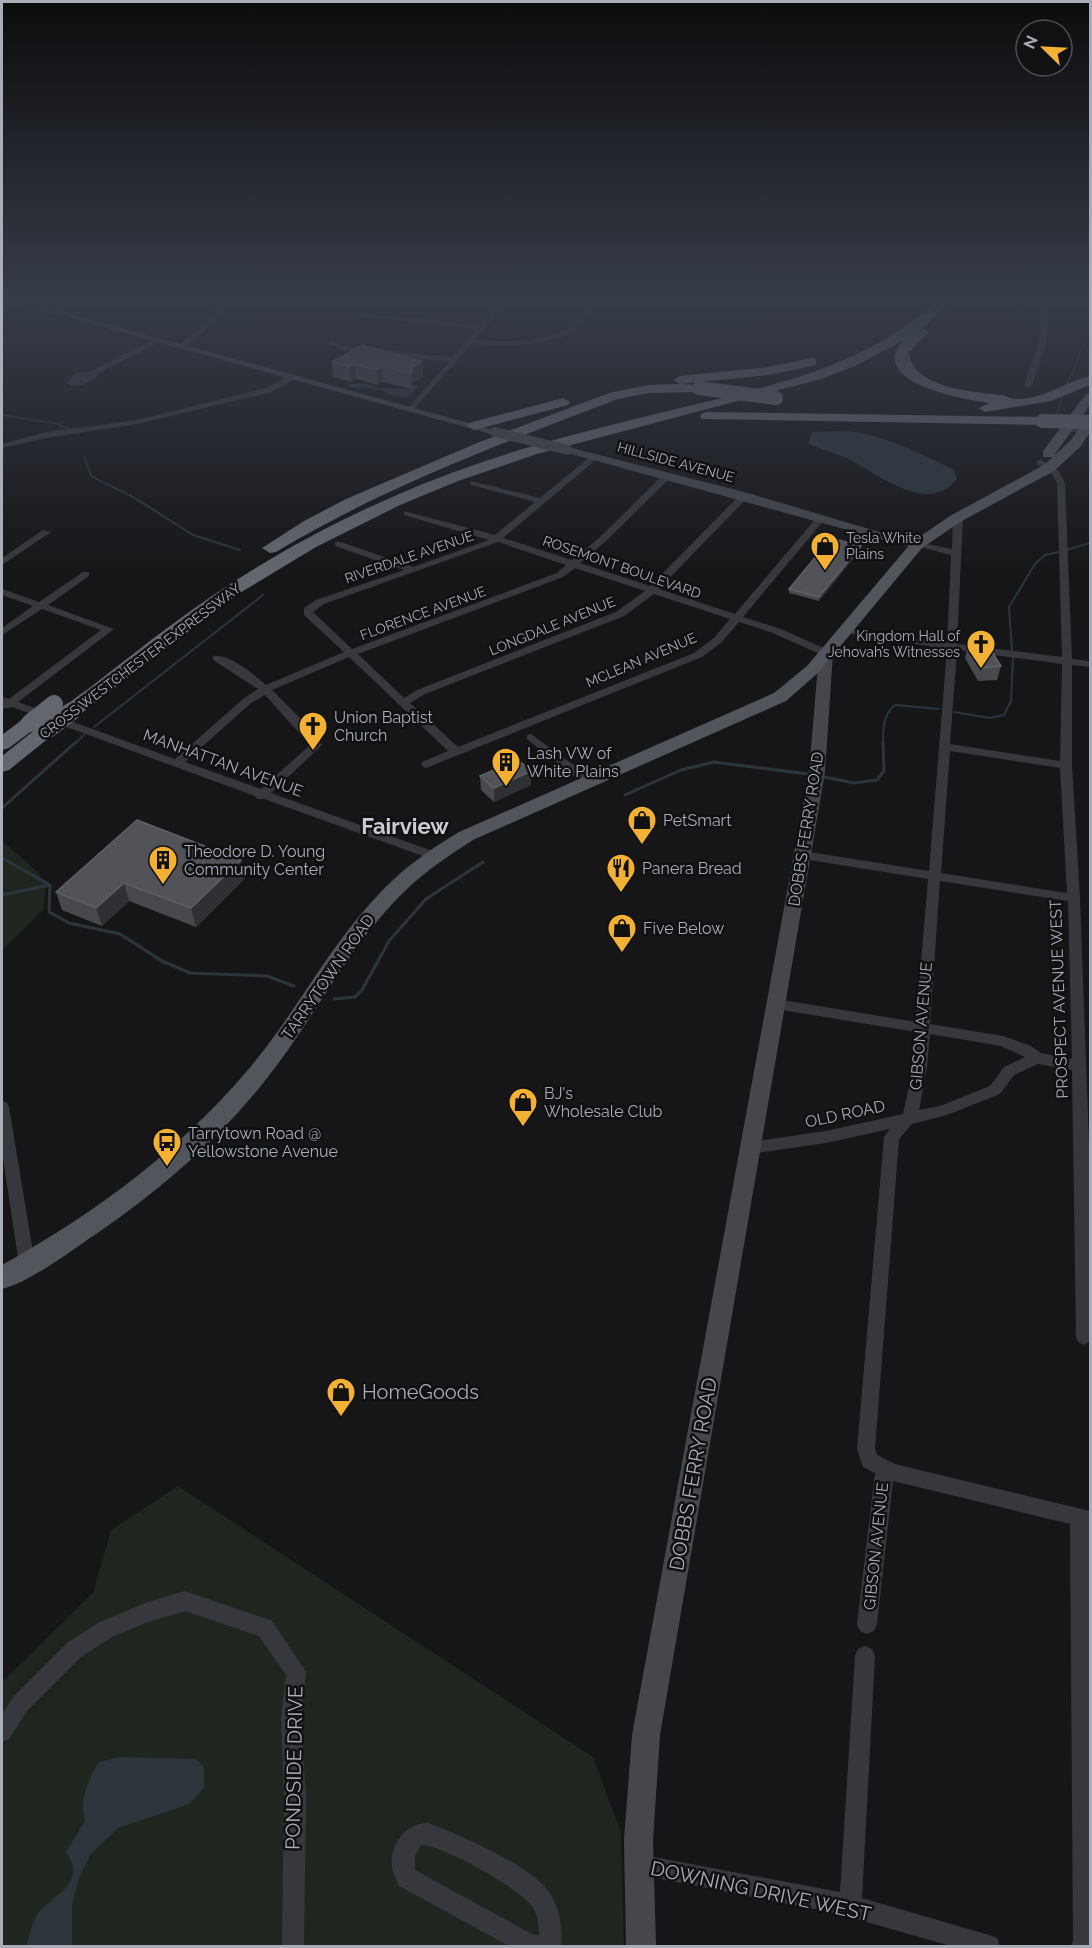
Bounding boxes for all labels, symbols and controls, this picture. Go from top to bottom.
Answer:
north arrow [1014,18,1074,78]
text: N [1020,33,1042,52]
street label: HILLSIDE AVENUE [616,439,736,485]
street label: RIVERDALE AVENUE [342,527,476,587]
shop icon: Tesla White Plains [809,530,841,572]
place label: Tesla White Plains [846,530,921,562]
street label: ROSEMONT BOULEVARD [541,532,703,602]
street label: CROSS WESTCHESTER EXPRESSWAY [36,580,244,742]
street label: FLORENCE AVENUE [358,583,488,643]
street label: LONGDALE AVENUE [487,593,617,659]
place label: Kingdom Hall of Jehovah’s Witnesses [828,628,961,660]
church icon: Kingdom Hall of Jehovah’s Witnesses [965,628,997,670]
street label: MCLEAN AVENUE [583,629,699,691]
place label: Union Baptist Church [334,708,433,745]
church icon: Union Baptist Church [297,710,329,752]
street label: MANHATTAN AVENUE [141,725,306,801]
place label: Lash VW of White Plains [527,744,619,781]
building icon: Lash VW of White Plains [490,746,522,788]
street label: DOBBS FERRY ROAD [784,750,828,908]
shop icon: PetSmart [626,804,658,846]
place label: PetSmart [663,811,732,830]
district label: Fairview [361,813,449,839]
place label: Theodore D. Young Community Center [184,842,325,879]
building icon: Theodore D. Young Community Center [147,844,179,886]
restaurant icon: Panera Bread [605,852,637,894]
place label: Panera Bread [642,859,742,878]
street label: PROSPECT AVENUE WEST [1046,899,1072,1099]
street label: TARRYTOWN ROAD [278,911,378,1043]
shop icon: Five Below [606,912,638,954]
place label: Five Below [643,919,724,938]
street label: GIBSON AVENUE [906,961,936,1091]
place label: BJ's Wholesale Club [544,1084,662,1121]
shop icon: BJ's Wholesale Club [507,1086,539,1128]
street label: OLD ROAD [803,1096,887,1132]
place label: Tarrytown Road @ Yellowstone Avenue [188,1124,338,1161]
bus stop icon: Tarrytown Road @ Yellowstone Avenue [151,1126,183,1168]
shop icon: HomeGoods [325,1376,357,1418]
street label: DOBBS FERRY ROAD [664,1376,722,1572]
place label: HomeGoods [362,1380,479,1404]
street label: GIBSON AVENUE [860,1481,892,1611]
street label: PONDSIDE DRIVE [281,1686,307,1850]
street label: DOWNING DRIVE WEST [649,1856,873,1926]

